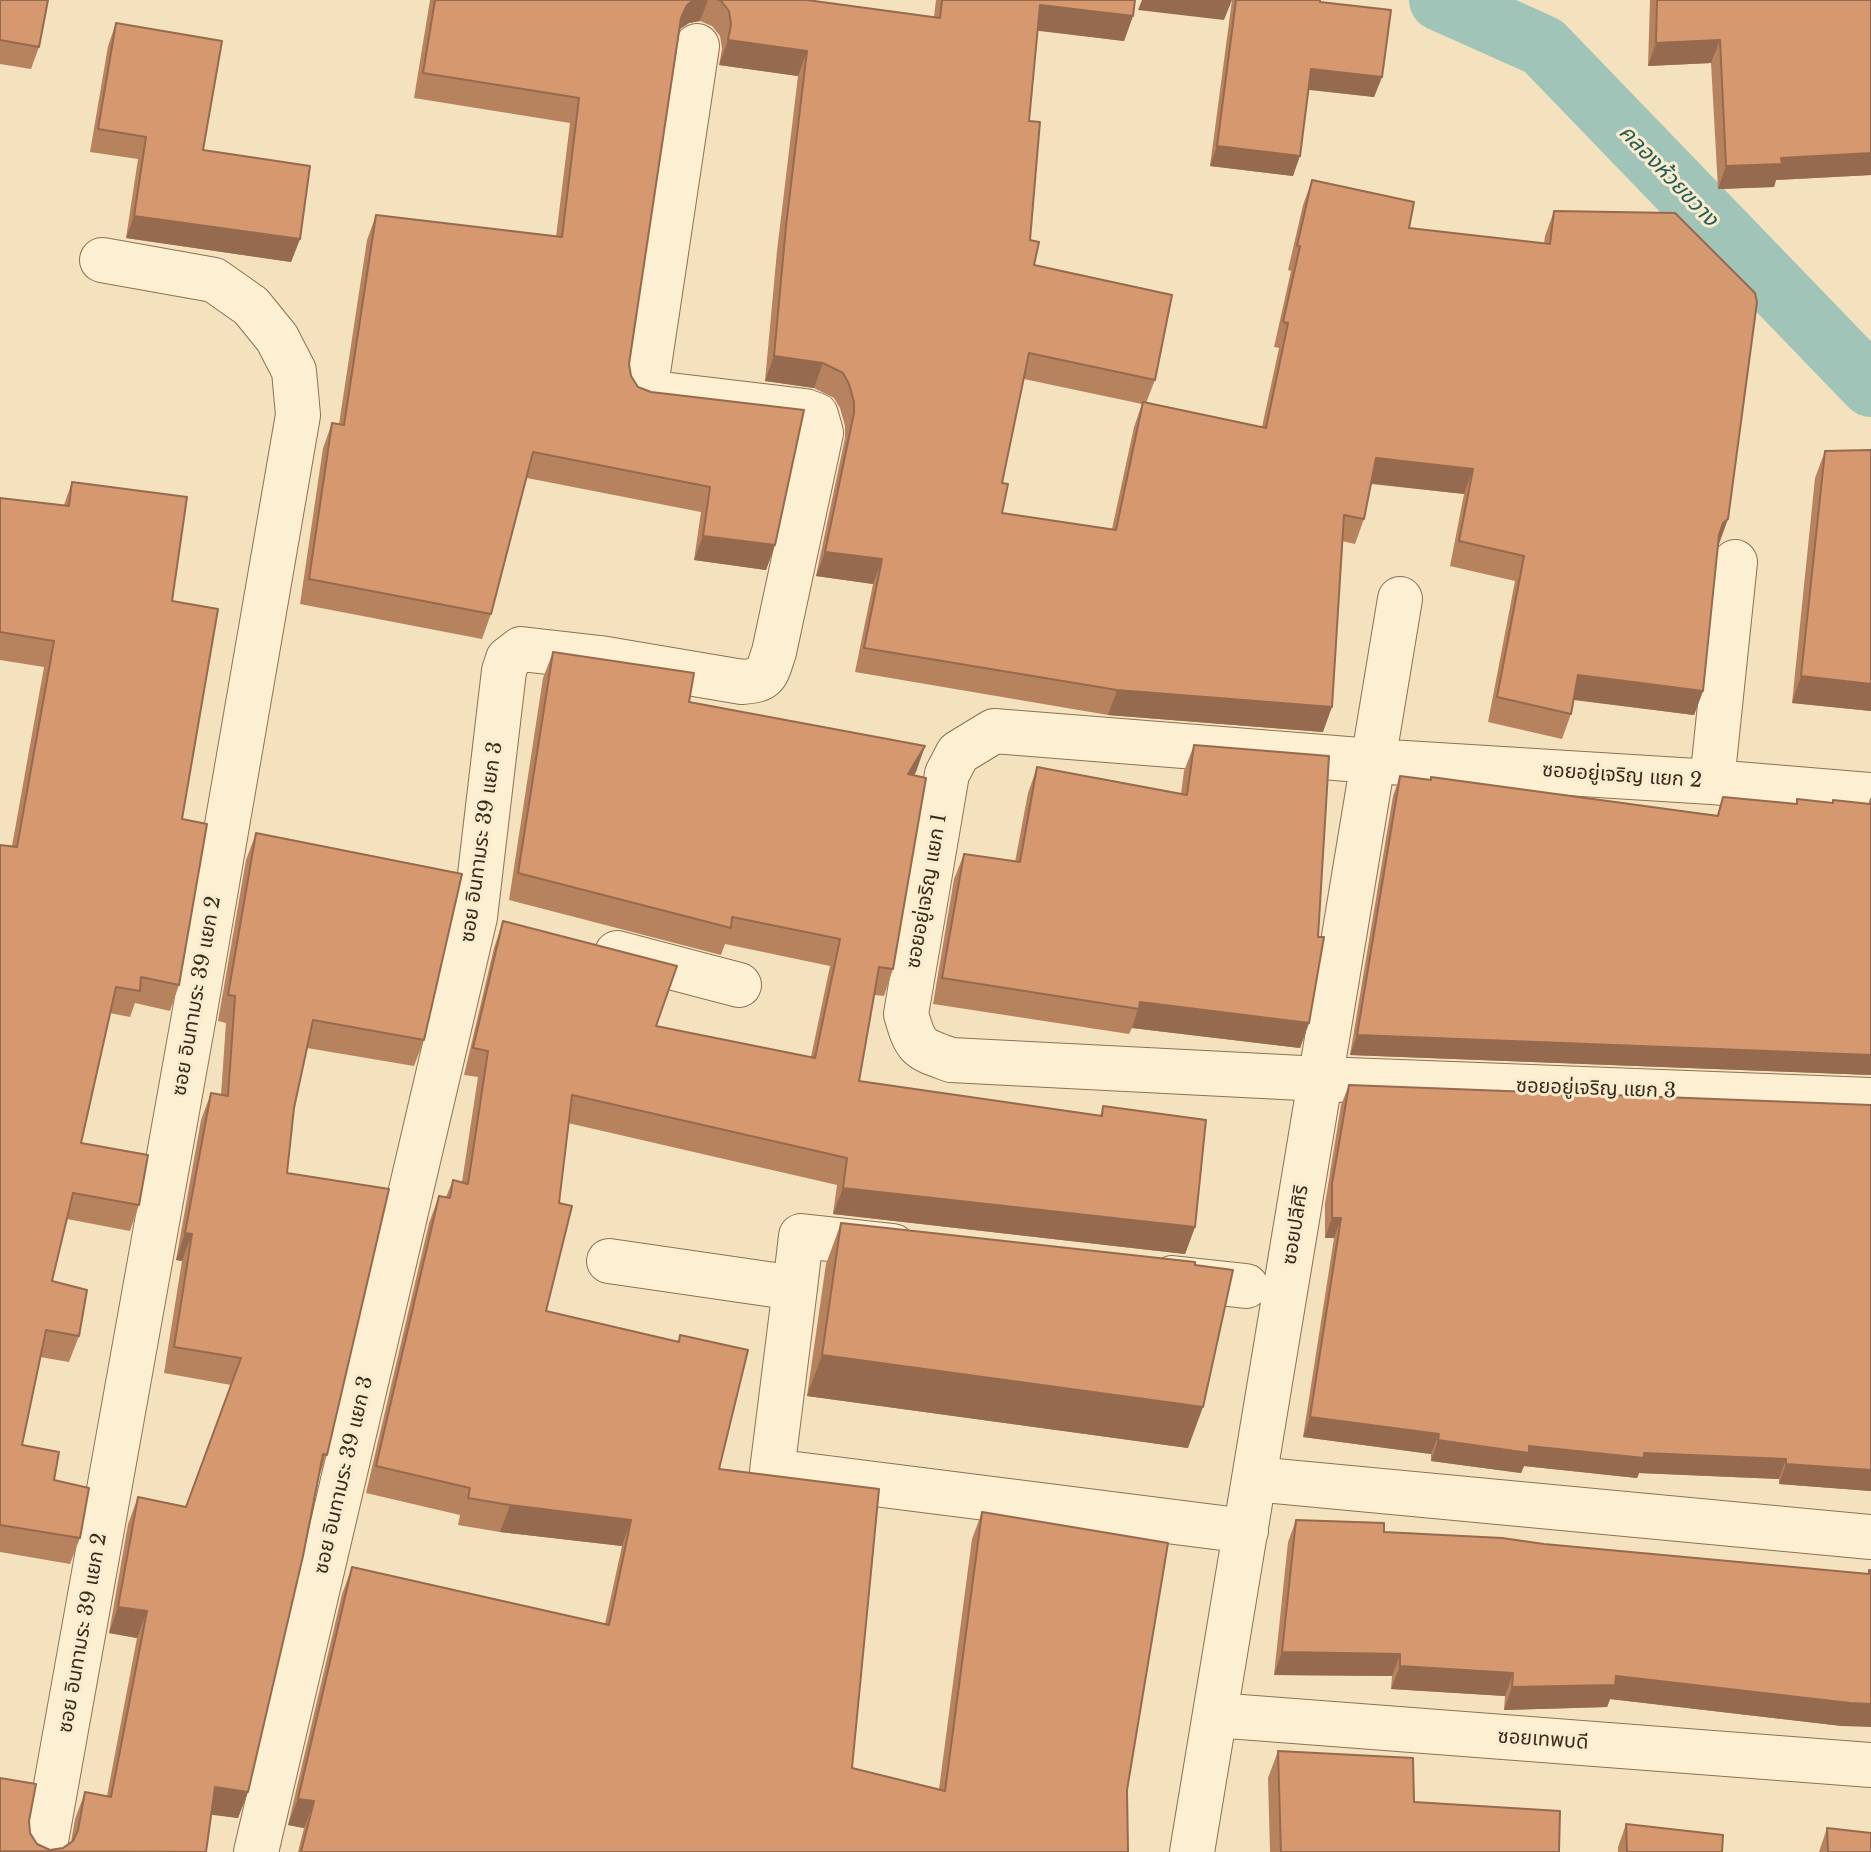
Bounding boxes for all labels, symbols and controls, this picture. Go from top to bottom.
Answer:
water label: คลองห้วยขวาง [1613,120,1723,232]
street label: ซอย อินทามระ 39 แยก 3 [456,740,508,944]
street label: ซอยอยู่เจริญ แยก 2 [1541,758,1703,794]
street label: ซอยอยู่เจริญ แยก 1 [902,812,952,970]
street label: ซอย อินทามระ 39 แยก 2 [168,894,226,1098]
street label: ซอยอยู่เจริญ แยก 3 [1516,1074,1676,1104]
street label: ซอยปลีศิริ [1278,1183,1314,1267]
street label: ซอย อินทามระ 39 แยก 3 [310,1374,378,1576]
street label: ซอย อินทามระ 39 แยก 2 [54,1531,112,1735]
street label: ซอยเทพบดี [1497,1725,1589,1755]

